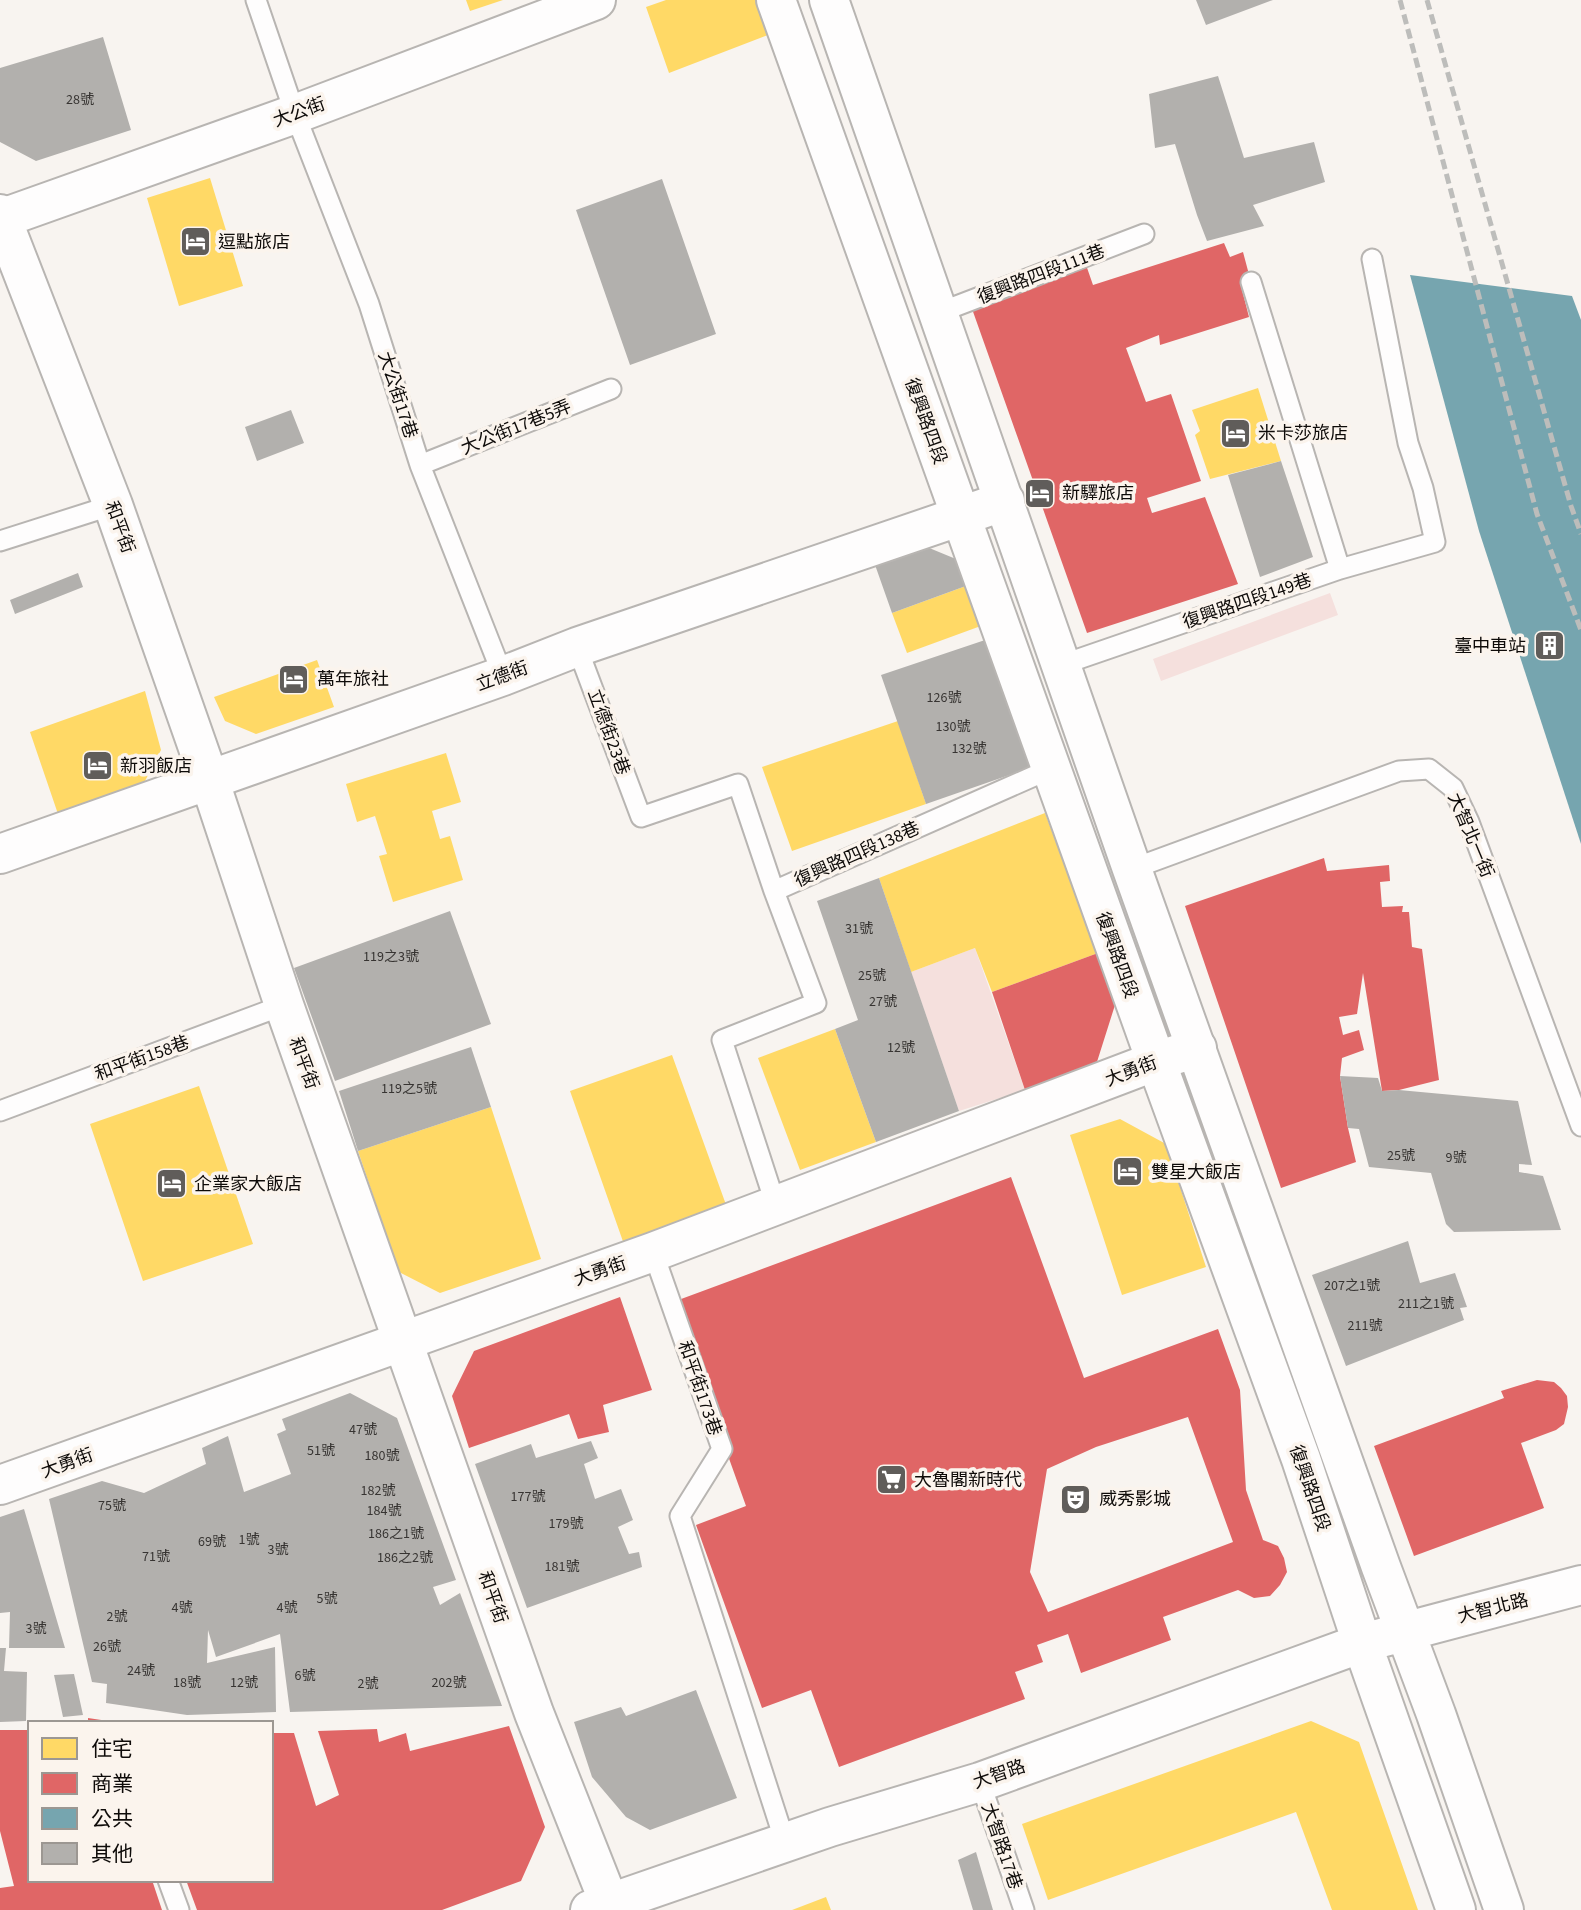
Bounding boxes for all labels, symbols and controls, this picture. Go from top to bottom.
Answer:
house number: 28號 [66,90,94,110]
street label: 大公街 [270,91,329,133]
hotel icon: 逗點旅店 [178,225,212,259]
place label: 逗點旅店 [218,230,290,255]
street label: 復興路四段111巷 [974,239,1109,310]
street label: 大公街17巷 [372,349,423,442]
street label: 復興路四段 [898,375,953,468]
street label: 大公街17巷5弄 [457,394,575,461]
hotel icon: 米卡莎旅店 [1218,416,1252,450]
place label: 米卡莎旅店 [1258,421,1348,446]
hotel icon: 新驛旅店 [1022,476,1056,510]
place label: 新驛旅店 [1062,481,1134,506]
street label: 和平街 [99,498,141,557]
street label: 復興路四段149巷 [1179,568,1315,635]
building icon: 臺中車站 [1532,629,1566,663]
place label: 臺中車站 [1454,634,1526,659]
street label: 立德街 [473,655,532,697]
hotel icon: 萬年旅社 [277,662,311,696]
place label: 萬年旅社 [317,667,389,692]
street label: 立德街23巷 [581,686,636,779]
house number: 126號 [927,688,961,708]
house number: 130號 [936,717,970,737]
house number: 132號 [952,739,986,759]
hotel icon: 新羽飯店 [80,749,114,783]
place label: 新羽飯店 [120,754,192,779]
street label: 大智北一街 [1441,789,1500,882]
street label: 復興路四段138巷 [791,816,924,893]
street label: 復興路四段 [1089,909,1144,1002]
house number: 31號 [845,919,873,939]
house number: 119之3號 [363,947,419,967]
house number: 25號 [858,966,886,986]
house number: 27號 [869,992,897,1012]
street label: 和平街158巷 [91,1030,193,1087]
street label: 和平街 [283,1034,325,1093]
house number: 12號 [887,1038,915,1058]
street label: 大勇街 [1101,1050,1161,1093]
house number: 119之5號 [381,1079,437,1099]
house number: 25號 [1387,1146,1415,1166]
house number: 9號 [1446,1148,1466,1168]
hotel icon: 雙星大飯店 [1111,1155,1145,1189]
place label: 雙星大飯店 [1151,1160,1241,1185]
hotel icon: 企業家大飯店 [154,1167,188,1201]
place label: 企業家大飯店 [194,1172,302,1197]
street label: 大勇街 [571,1251,630,1292]
house number: 207之1號 [1324,1276,1380,1296]
house number: 211之1號 [1398,1294,1454,1314]
house number: 211號 [1348,1316,1382,1336]
street label: 和平街173巷 [672,1337,727,1439]
house number: 47號 [349,1420,377,1440]
house number: 51號 [307,1441,335,1461]
street label: 大勇街 [38,1442,97,1484]
street label: 復興路四段 [1283,1442,1336,1535]
house number: 180號 [365,1446,399,1466]
supermarket icon: 大魯閣新時代 [874,1463,908,1497]
place label: 大魯閣新時代 [914,1468,1022,1493]
house number: 182號 [361,1481,395,1501]
theatre icon: 威秀影城 [1059,1482,1093,1516]
house number: 177號 [511,1487,545,1507]
place label: 威秀影城 [1099,1487,1171,1512]
house number: 75號 [98,1496,126,1516]
house number: 184號 [367,1501,401,1521]
house number: 179號 [549,1514,583,1534]
house number: 186之1號 [368,1524,424,1544]
house number: 1號 [239,1530,259,1550]
house number: 69號 [198,1532,226,1552]
house number: 3號 [268,1540,288,1560]
house number: 71號 [142,1547,170,1567]
house number: 186之2號 [377,1548,433,1568]
house number: 181號 [545,1557,579,1577]
street label: 和平街 [472,1568,513,1627]
street label: 大智北路 [1455,1588,1531,1629]
house number: 5號 [317,1589,337,1609]
house number: 4號 [172,1598,192,1618]
house number: 4號 [277,1598,297,1618]
house number: 2號 [107,1607,127,1627]
house number: 3號 [26,1619,46,1639]
house number: 26號 [93,1637,121,1657]
house number: 24號 [127,1661,155,1681]
house number: 6號 [295,1666,315,1686]
house number: 18號 [173,1673,201,1693]
house number: 12號 [230,1673,258,1693]
house number: 202號 [432,1673,466,1693]
house number: 2號 [358,1674,378,1694]
legend [28,1721,273,1882]
text: 住宅 [91,1734,133,1764]
street label: 大智路 [970,1754,1029,1795]
text: 商業 [91,1769,133,1799]
street label: 大智路17巷 [975,1800,1028,1893]
text: 公共 [91,1804,133,1834]
text: 其他 [91,1839,133,1869]

